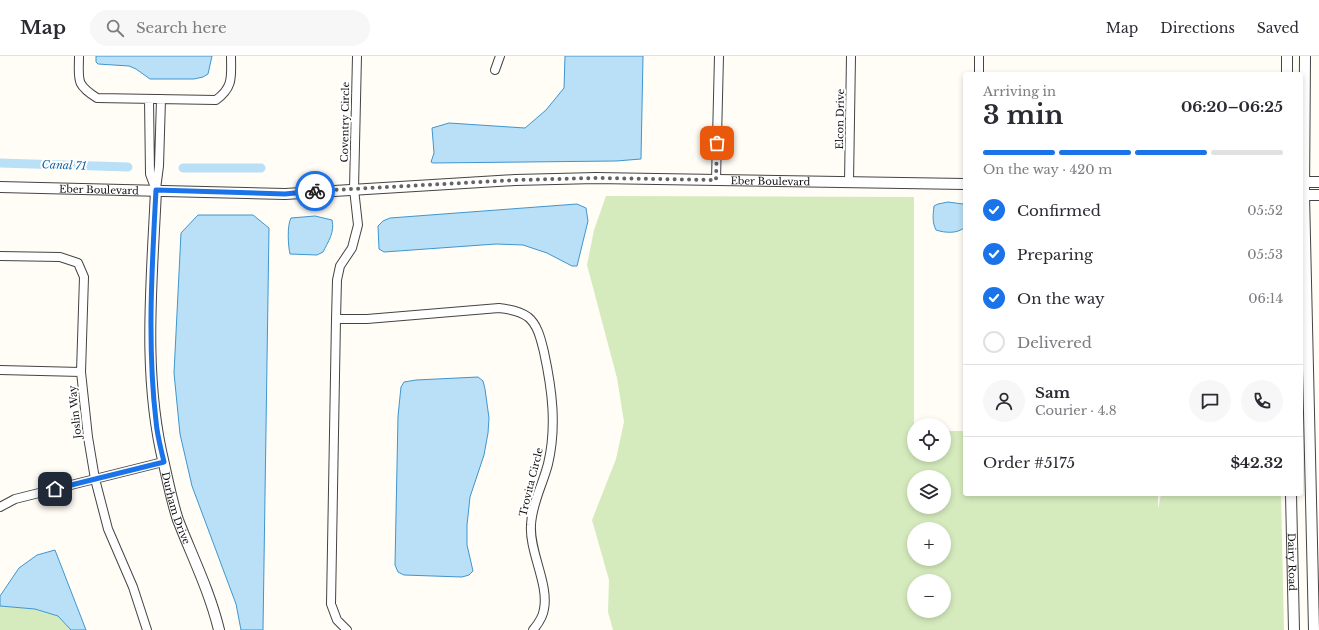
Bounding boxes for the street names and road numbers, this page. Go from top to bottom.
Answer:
street label: Coventry Circle [338,81,352,163]
street label: Elcon Drive [833,88,847,149]
street label: Eber Boulevard [730,174,811,188]
street label: Eber Boulevard [59,182,139,197]
street label: Joslin Way [66,384,84,441]
street label: Trovita Circle [516,446,546,518]
street label: Durham Drive [159,471,194,546]
street label: Dairy Road [1285,533,1300,591]

